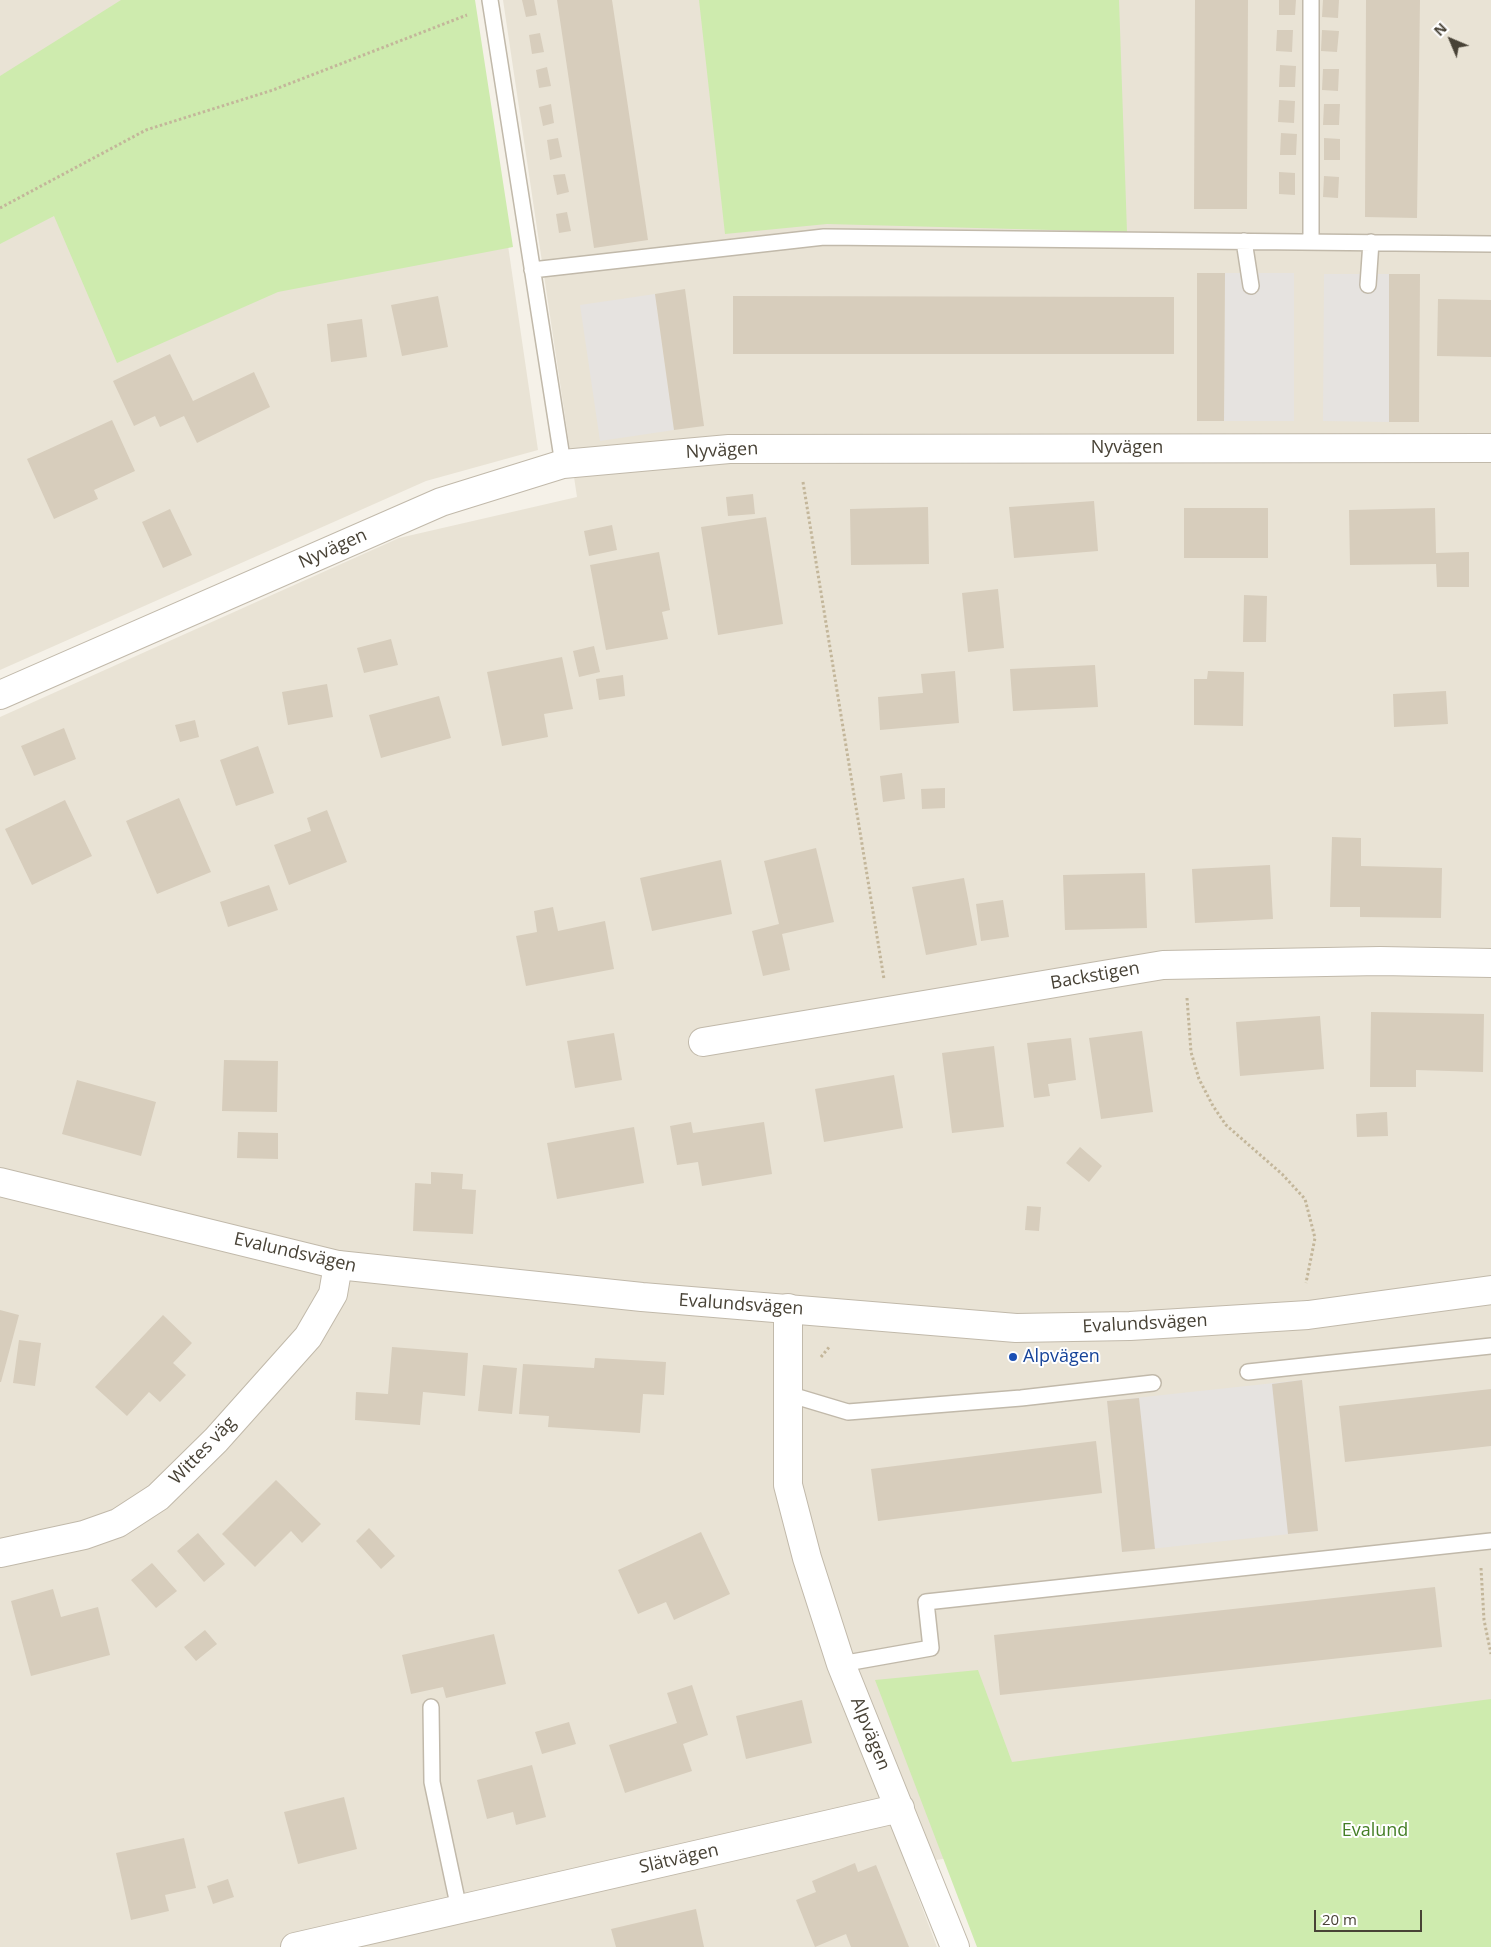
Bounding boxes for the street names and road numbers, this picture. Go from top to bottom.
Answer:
street label: Nyvägen [1091,437,1163,459]
street label: Nyvägen [685,438,759,464]
street label: Nyvägen [295,524,371,574]
street label: Backstigen [1049,958,1141,994]
street label: Evalundsvägen [232,1228,358,1278]
street label: Evalundsvägen [678,1290,804,1320]
street label: Evalundsvägen [1082,1310,1208,1338]
street label: Wittes väg [165,1413,241,1489]
street label: Alpvägen [846,1694,894,1774]
street label: Slätvägen [637,1839,721,1879]

